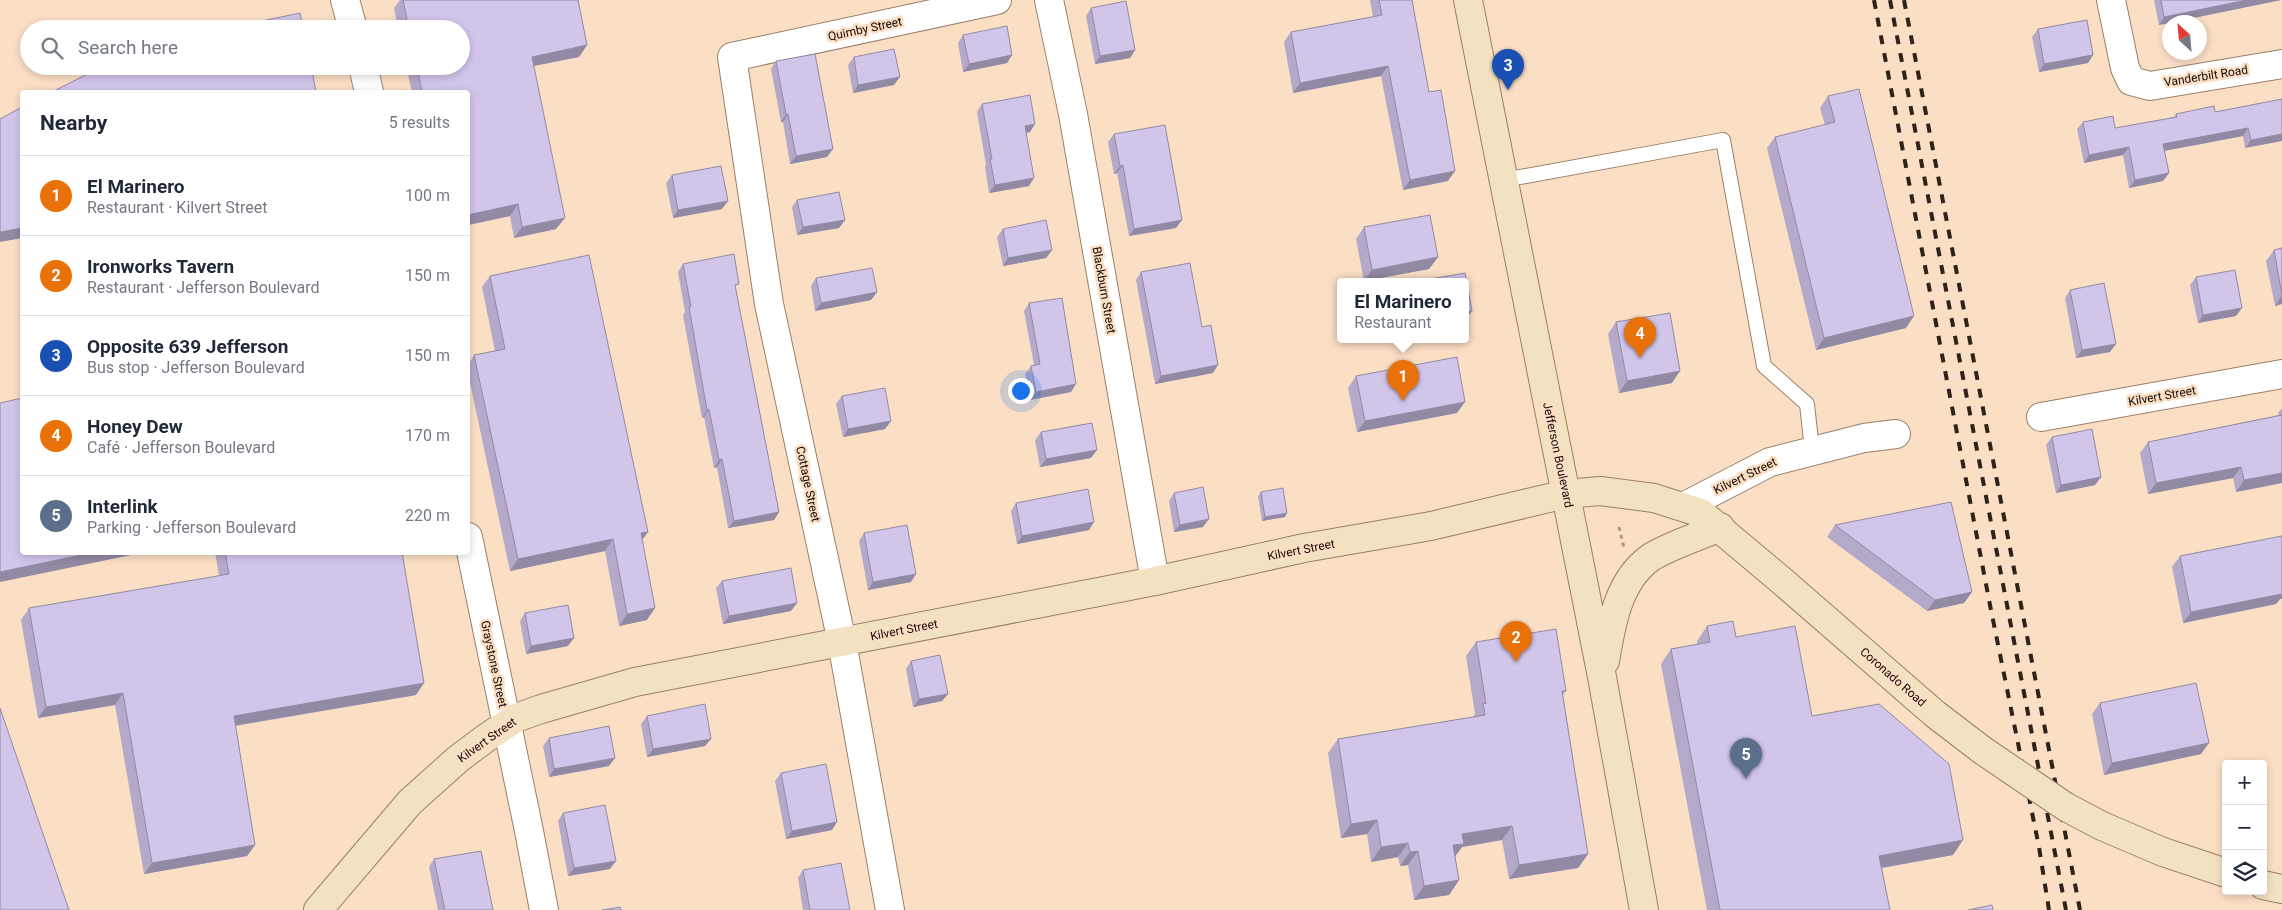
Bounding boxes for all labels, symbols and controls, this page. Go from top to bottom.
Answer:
street label: Quimby Street [827,14,903,44]
north arrow [2162,15,2207,60]
search box [20,20,470,75]
icon: search [38,34,66,62]
text: Search here [78,36,178,59]
pin: 3 [1492,49,1524,90]
street label: Vanderbilt Road [2163,62,2249,90]
text: Nearby [40,111,107,135]
text: 5 results [389,113,450,132]
text: El Marinero [87,175,185,198]
text: 1 [51,186,61,205]
text: 100 m [405,186,450,205]
text: Restaurant · Kilvert Street [87,198,268,217]
street label: Blackburn Street [1089,245,1119,335]
text: Ironworks Tavern [87,255,234,278]
text: 2 [51,266,61,285]
text: 150 m [405,266,450,285]
text: Restaurant · Jefferson Boulevard [87,278,320,297]
popup [1337,278,1469,343]
text: El Marinero [1354,290,1452,313]
text: Restaurant [1354,313,1431,332]
pin: 4 [1624,317,1656,358]
text: Opposite 639 Jefferson [87,335,288,358]
text: 3 [51,346,61,365]
text: 150 m [405,346,450,365]
text: Bus stop · Jefferson Boulevard [87,358,305,377]
pin: 1 [1387,360,1419,401]
your location [1008,378,1034,404]
street label: Kilvert Street [2127,383,2197,409]
street label: Jefferson Boulevard [1540,401,1576,509]
text: Honey Dew [87,415,183,438]
text: 4 [51,426,61,445]
text: 170 m [405,426,450,445]
text: Café · Jefferson Boulevard [87,438,275,457]
street label: Cottage Street [793,445,823,523]
street label: Kilvert Street [1711,455,1779,497]
text: Interlink [87,495,158,518]
text: 5 [51,506,61,525]
text: 220 m [405,506,450,525]
text: Parking · Jefferson Boulevard [87,518,296,537]
street label: Kilvert Street [1266,537,1336,563]
street label: Kilvert Street [869,617,939,643]
street label: Graystone Street [478,619,510,709]
pin: 2 [1500,621,1532,662]
street label: Coronado Road [1857,645,1929,709]
street label: Kilvert Street [455,715,519,765]
pin: 5 [1730,738,1762,779]
map controls [2222,760,2267,895]
button: + [2222,760,2267,805]
button: − [2222,805,2267,850]
button: layers [2222,850,2267,895]

